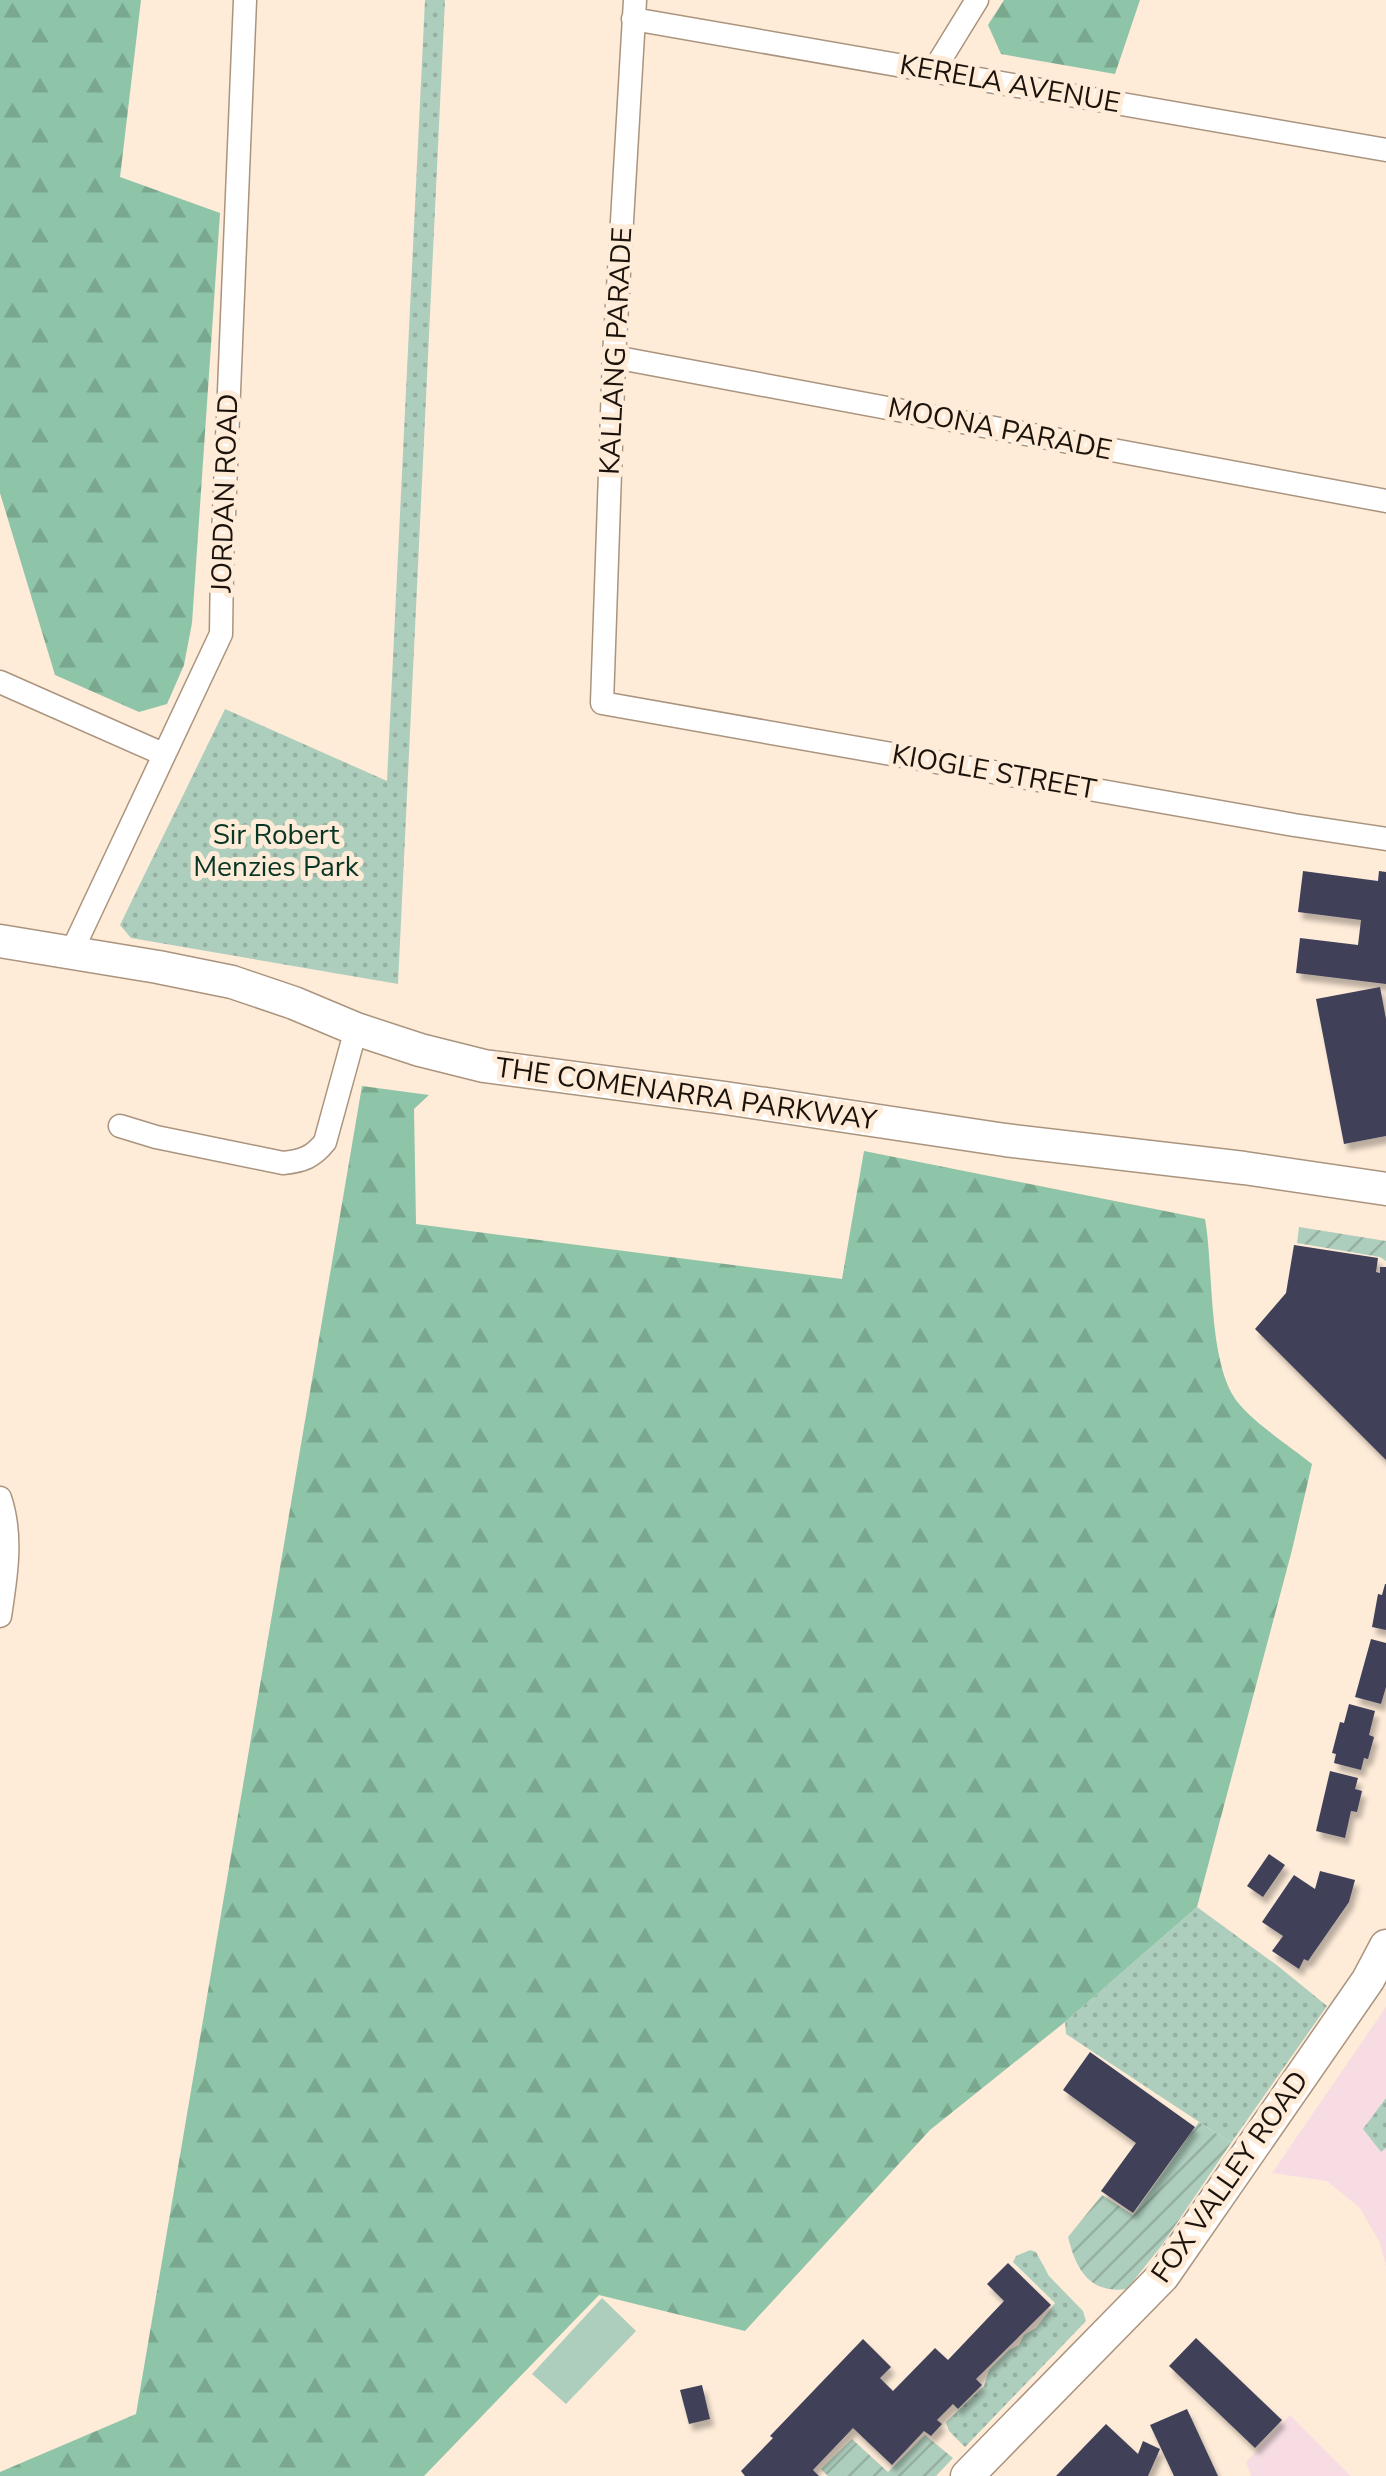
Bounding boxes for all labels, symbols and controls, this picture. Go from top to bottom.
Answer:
street label: KERELA AVENUE [897,46,1123,122]
street label: KALLANG PARADE [591,226,641,476]
street label: MOONA PARADE [885,389,1115,469]
street label: JORDAN ROAD [203,393,247,594]
street label: KIOGLE STREET [889,735,1099,809]
park label: Sir Robert Menzies Park [193,816,360,886]
street label: THE COMENARRA PARKWAY [493,1048,880,1140]
street label: FOX VALLEY ROAD [1143,2063,1317,2291]

